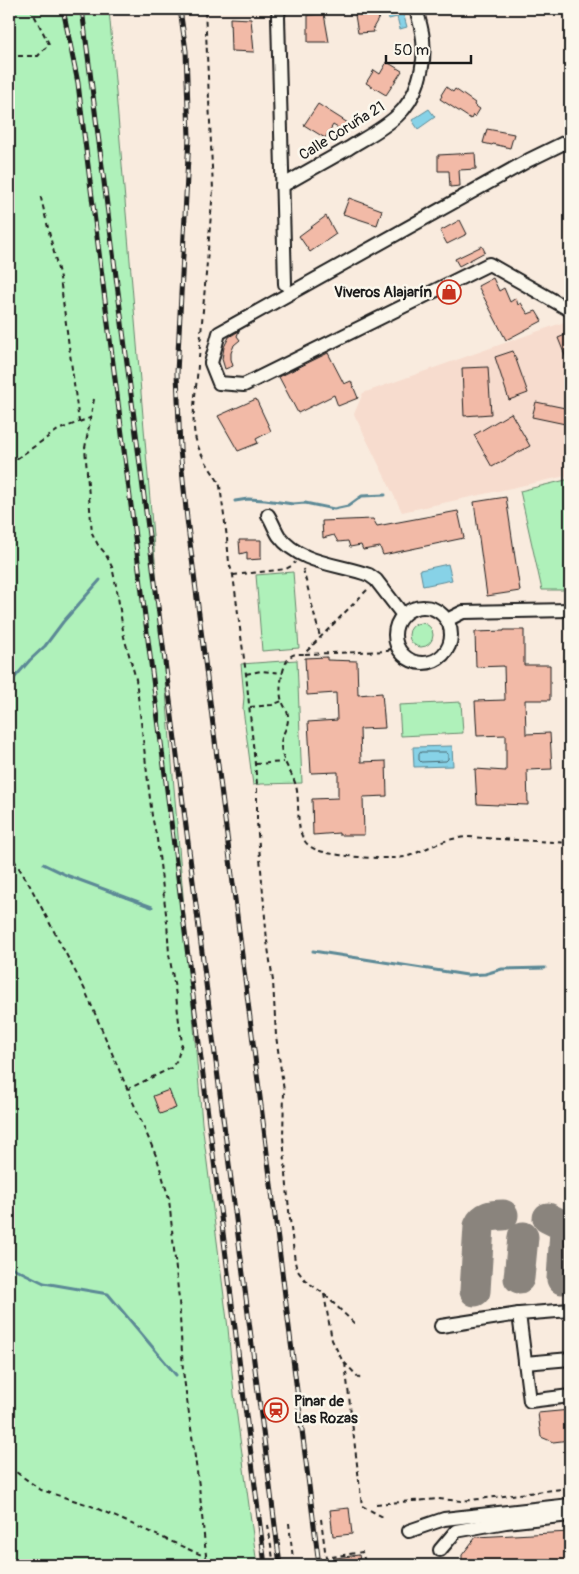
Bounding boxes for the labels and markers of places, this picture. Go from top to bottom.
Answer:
shop icon: Viveros Alajarín [436,279,462,305]
place label: Viveros Alajarín [334,283,433,302]
place label: Pinar de Las Rozas [294,1392,358,1428]
station icon: Pinar de Las Rozas [263,1397,289,1423]

